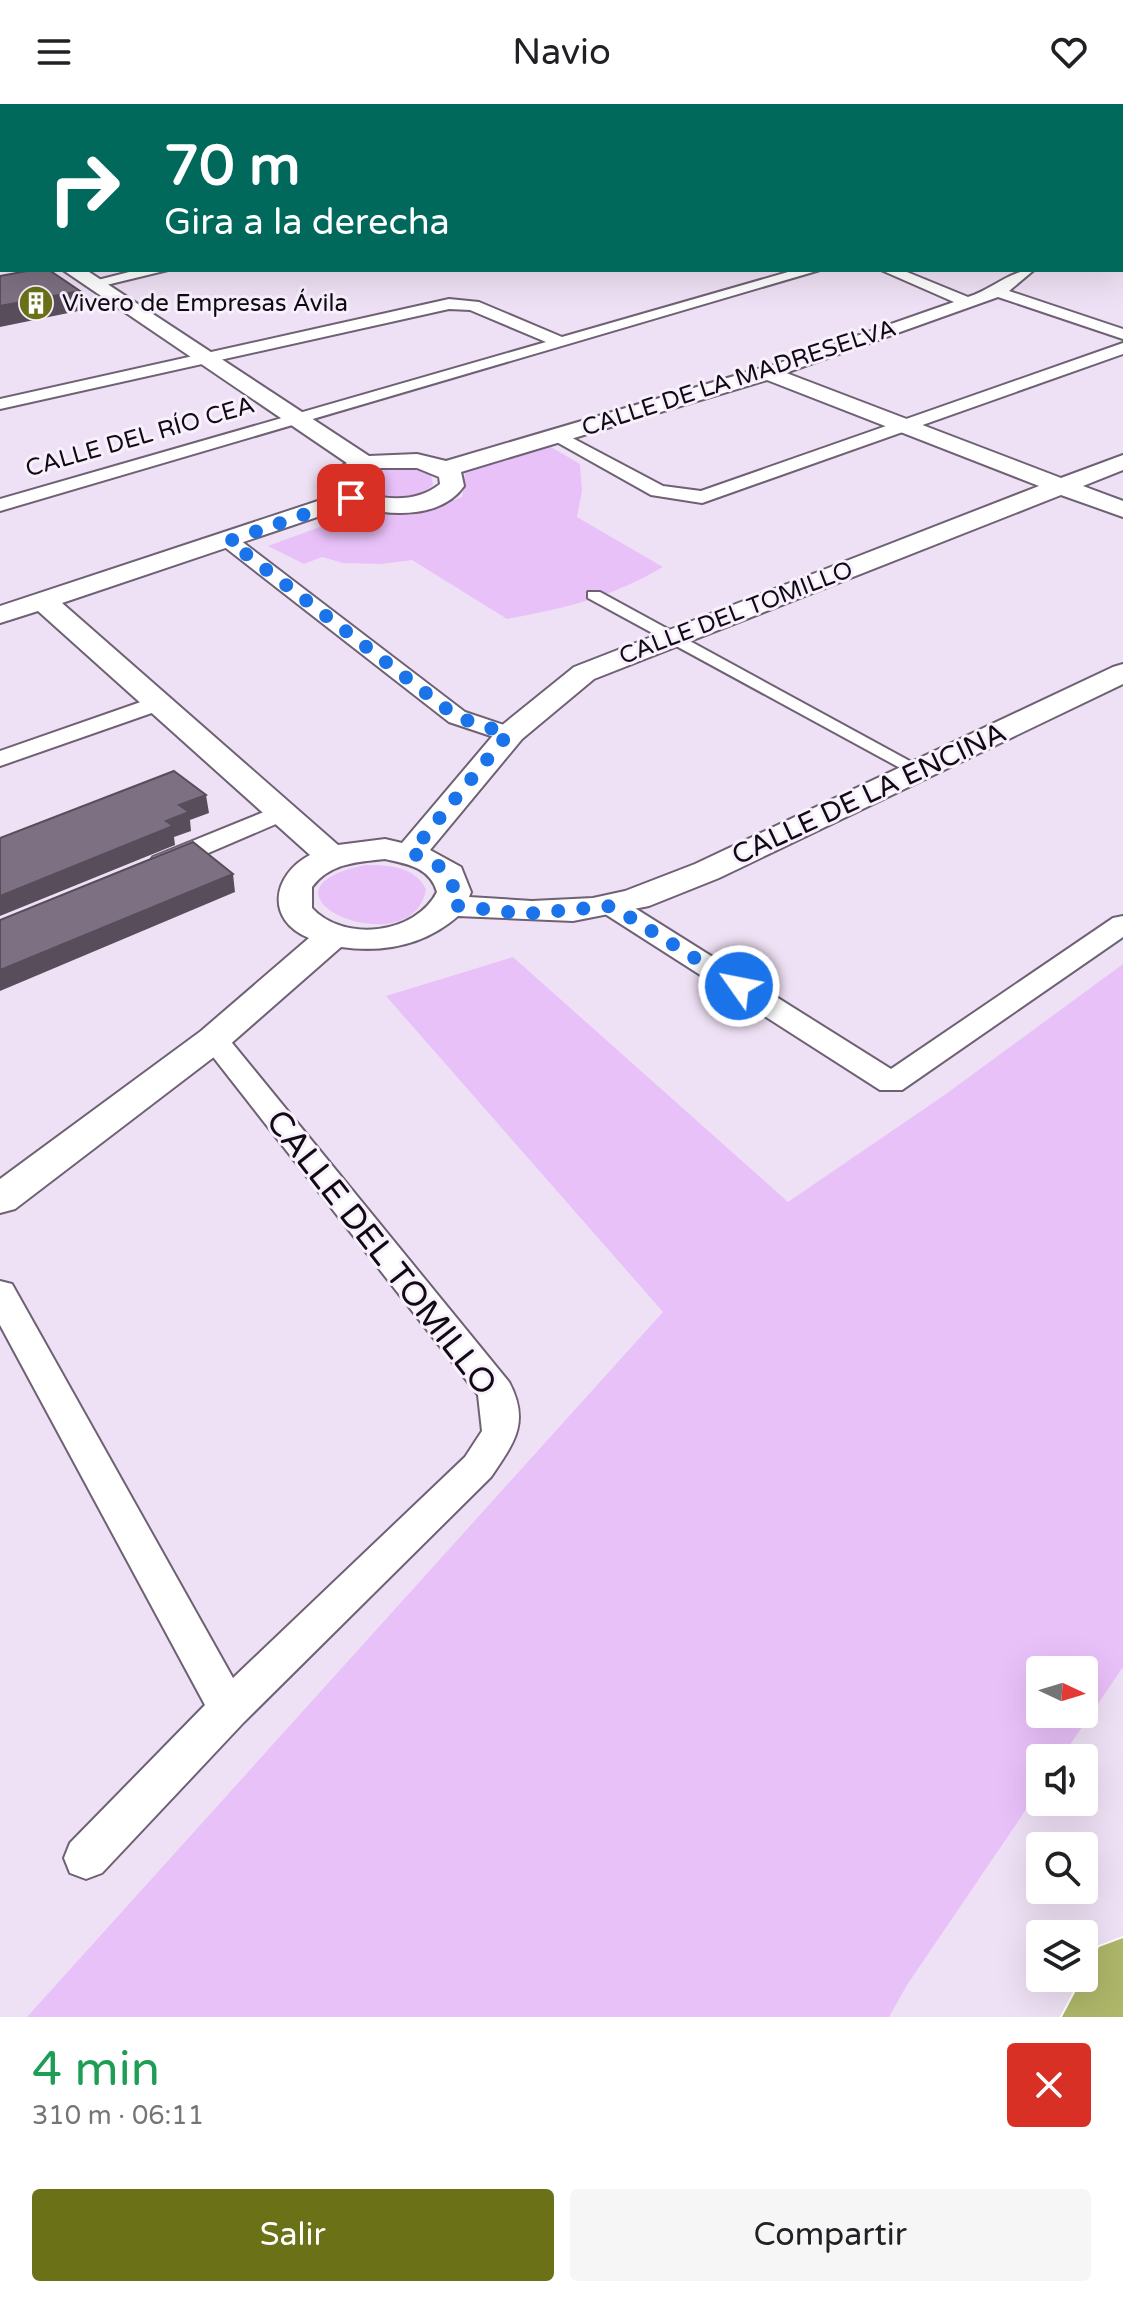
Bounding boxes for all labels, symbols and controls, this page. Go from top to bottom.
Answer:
icon: menu [32,30,76,74]
icon: heart [1047,30,1091,74]
text: Navio [512,31,611,74]
text: 70 m [164,133,300,200]
icon: right [32,136,136,240]
text: Gira a la derecha [164,201,450,244]
building icon: Vivero de Empresas Ávila [17,284,55,322]
place label: Vivero de Empresas Ávila [62,288,348,318]
street label: CALLE DE LA MADRESELVA [578,313,900,443]
street label: CALLE DEL RÍO CEA [22,389,258,484]
pin [317,464,385,532]
icon: arrive [329,476,373,520]
street label: CALLE DEL TOMILLO [615,555,857,671]
street label: CALLE DE LA ENCINA [726,715,1012,873]
position arrow [697,944,781,1028]
street label: CALLE DEL TOMILLO [257,1102,505,1404]
north arrow [1026,1656,1098,1728]
map controls [1026,1656,1098,1992]
button: sound [1026,1744,1098,1816]
button: search [1026,1832,1098,1904]
button: layers [1026,1920,1098,1992]
text: 4 min [32,2041,160,2099]
button: close [1007,2043,1091,2127]
text: 310 m · 06:11 [32,2100,204,2131]
button: Salir [32,2189,554,2281]
button: Compartir [570,2189,1091,2281]

